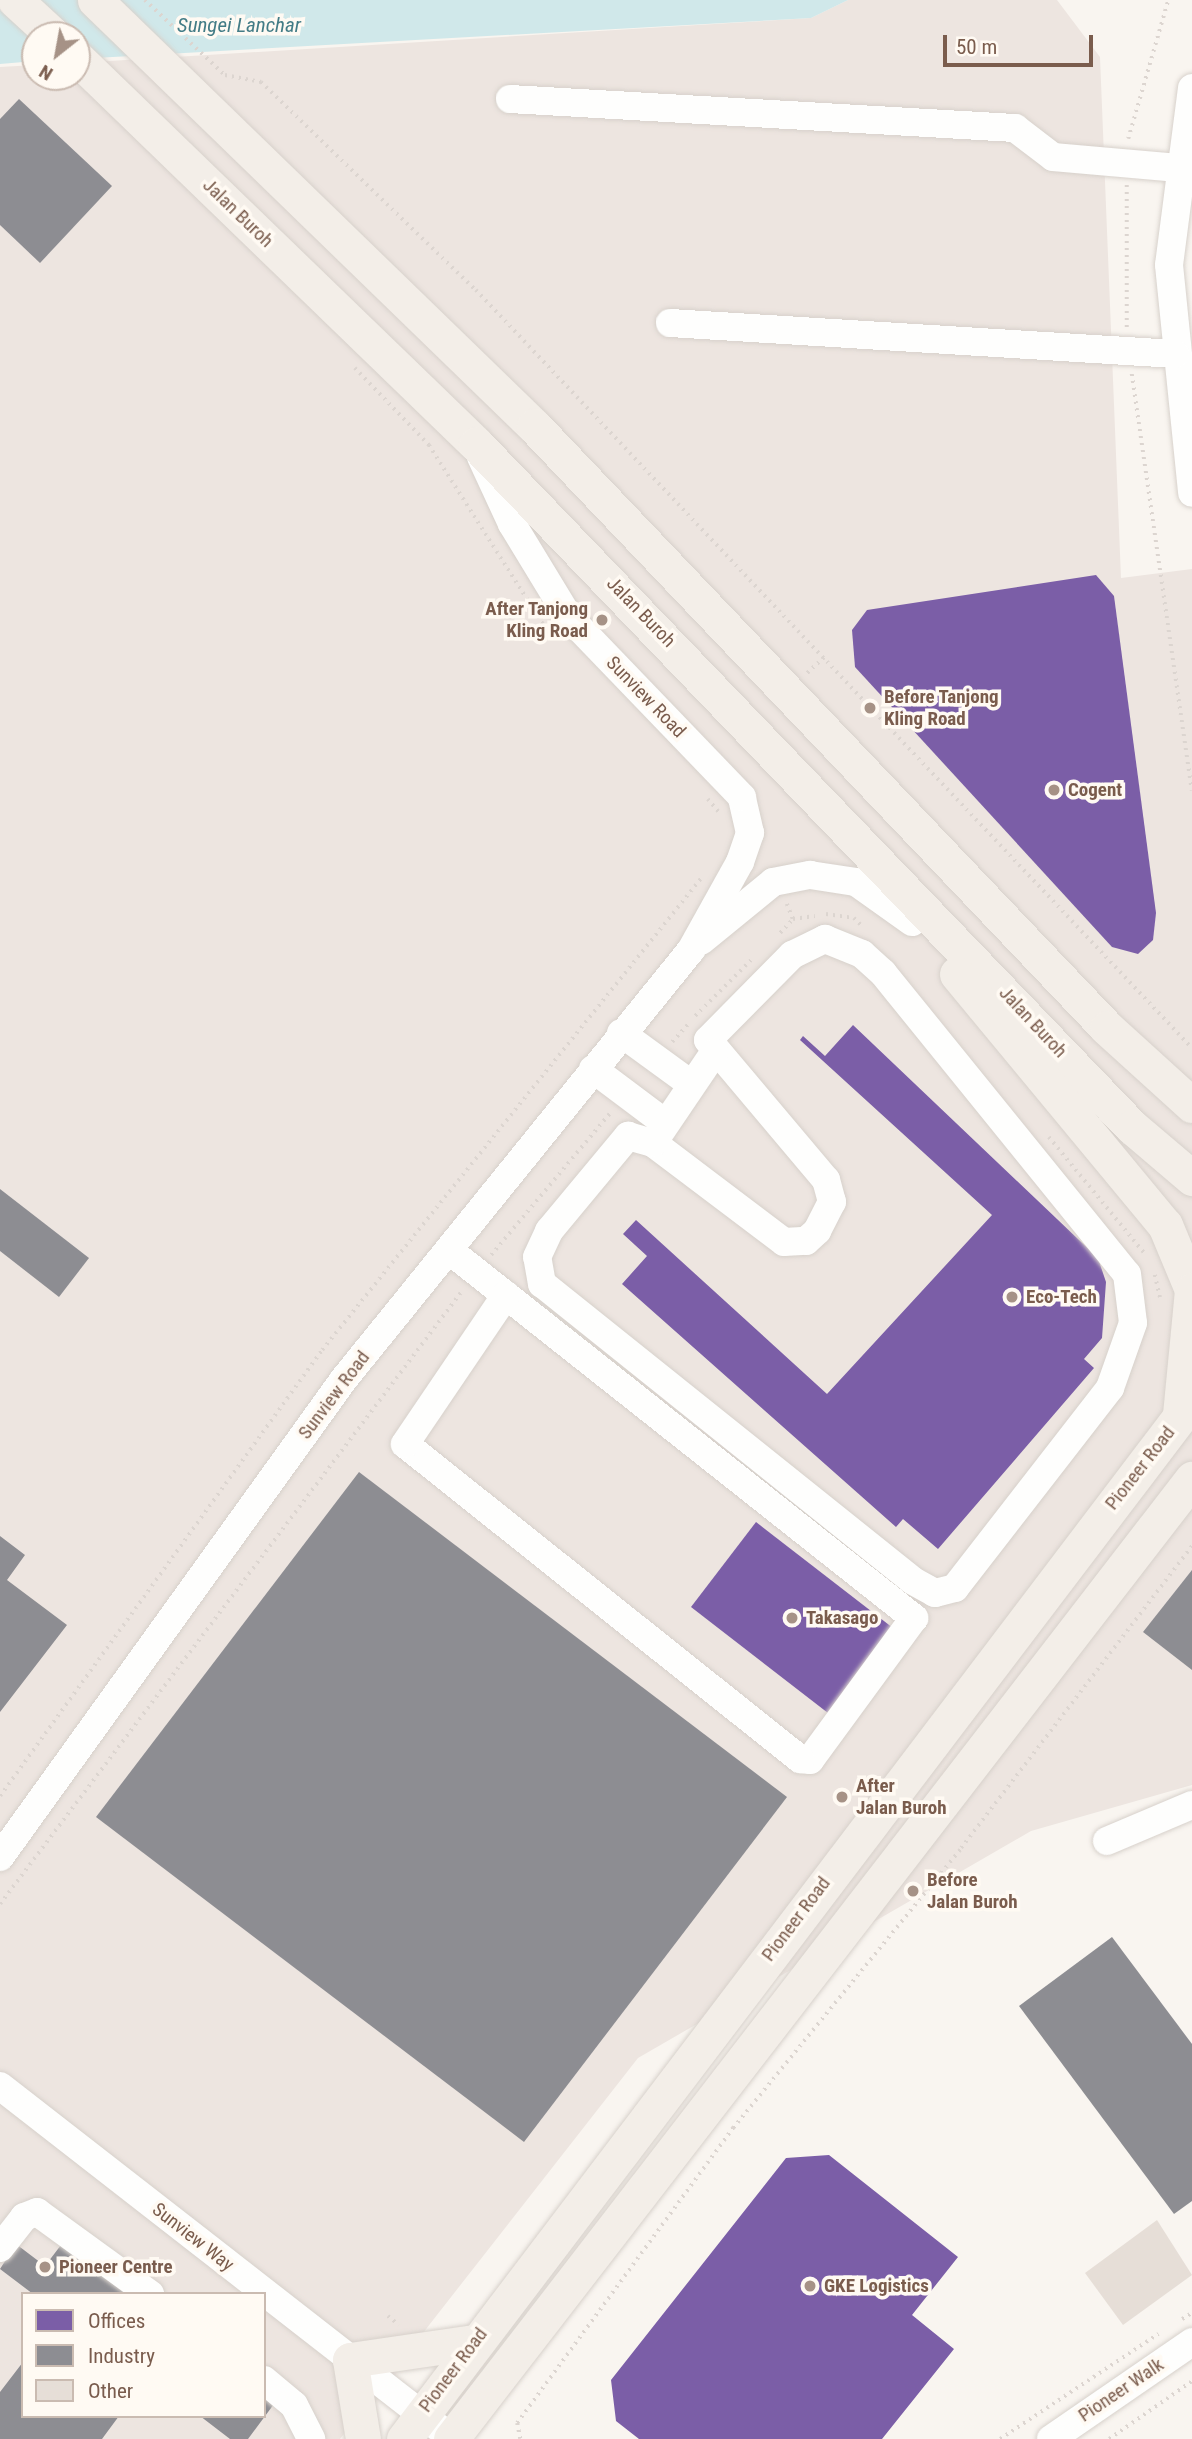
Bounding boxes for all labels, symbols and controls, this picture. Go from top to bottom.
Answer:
water label: Sungei Lanchar [177,12,301,38]
north arrow [21,21,91,91]
scale bar [947,21,1098,65]
text: 50 m [956,35,997,59]
text: N [35,60,57,86]
street label: Jalan Buroh [198,174,278,252]
street label: Jalan Buroh [602,572,680,652]
place label: After Tanjong Kling Road [485,598,588,642]
marker: After Tanjong Kling Road [594,612,610,628]
street label: Sunview Road [602,651,690,743]
place label: Before Tanjong Kling Road [884,686,999,730]
marker: Before Tanjong Kling Road [862,700,878,716]
place label: Cogent [1068,779,1122,801]
marker: Cogent [1046,782,1062,798]
street label: Jalan Buroh [994,982,1072,1062]
place label: Eco-Tech [1026,1286,1097,1308]
marker: Eco-Tech [1004,1289,1020,1305]
street label: Sunview Road [293,1346,375,1444]
street label: Pioneer Road [1100,1422,1180,1514]
place label: Takasago [806,1607,878,1629]
marker: Takasago [784,1610,800,1626]
place label: After Jalan Buroh [856,1775,947,1819]
marker: After Jalan Buroh [834,1789,850,1805]
place label: Before Jalan Buroh [927,1869,1018,1913]
street label: Pioneer Road [757,1872,835,1966]
marker: Before Jalan Buroh [905,1883,921,1899]
street label: Sunview Way [148,2198,238,2276]
place label: Pioneer Centre [59,2256,173,2278]
marker: Pioneer Centre [37,2259,53,2275]
place label: GKE Logistics [824,2275,929,2297]
marker: GKE Logistics [802,2278,818,2294]
legend [21,2292,266,2418]
text: Offices [88,2309,145,2333]
street label: Pioneer Road [414,2323,492,2417]
text: Industry [88,2344,155,2368]
street label: Pioneer Walk [1074,2353,1168,2427]
text: Other [88,2379,133,2403]

